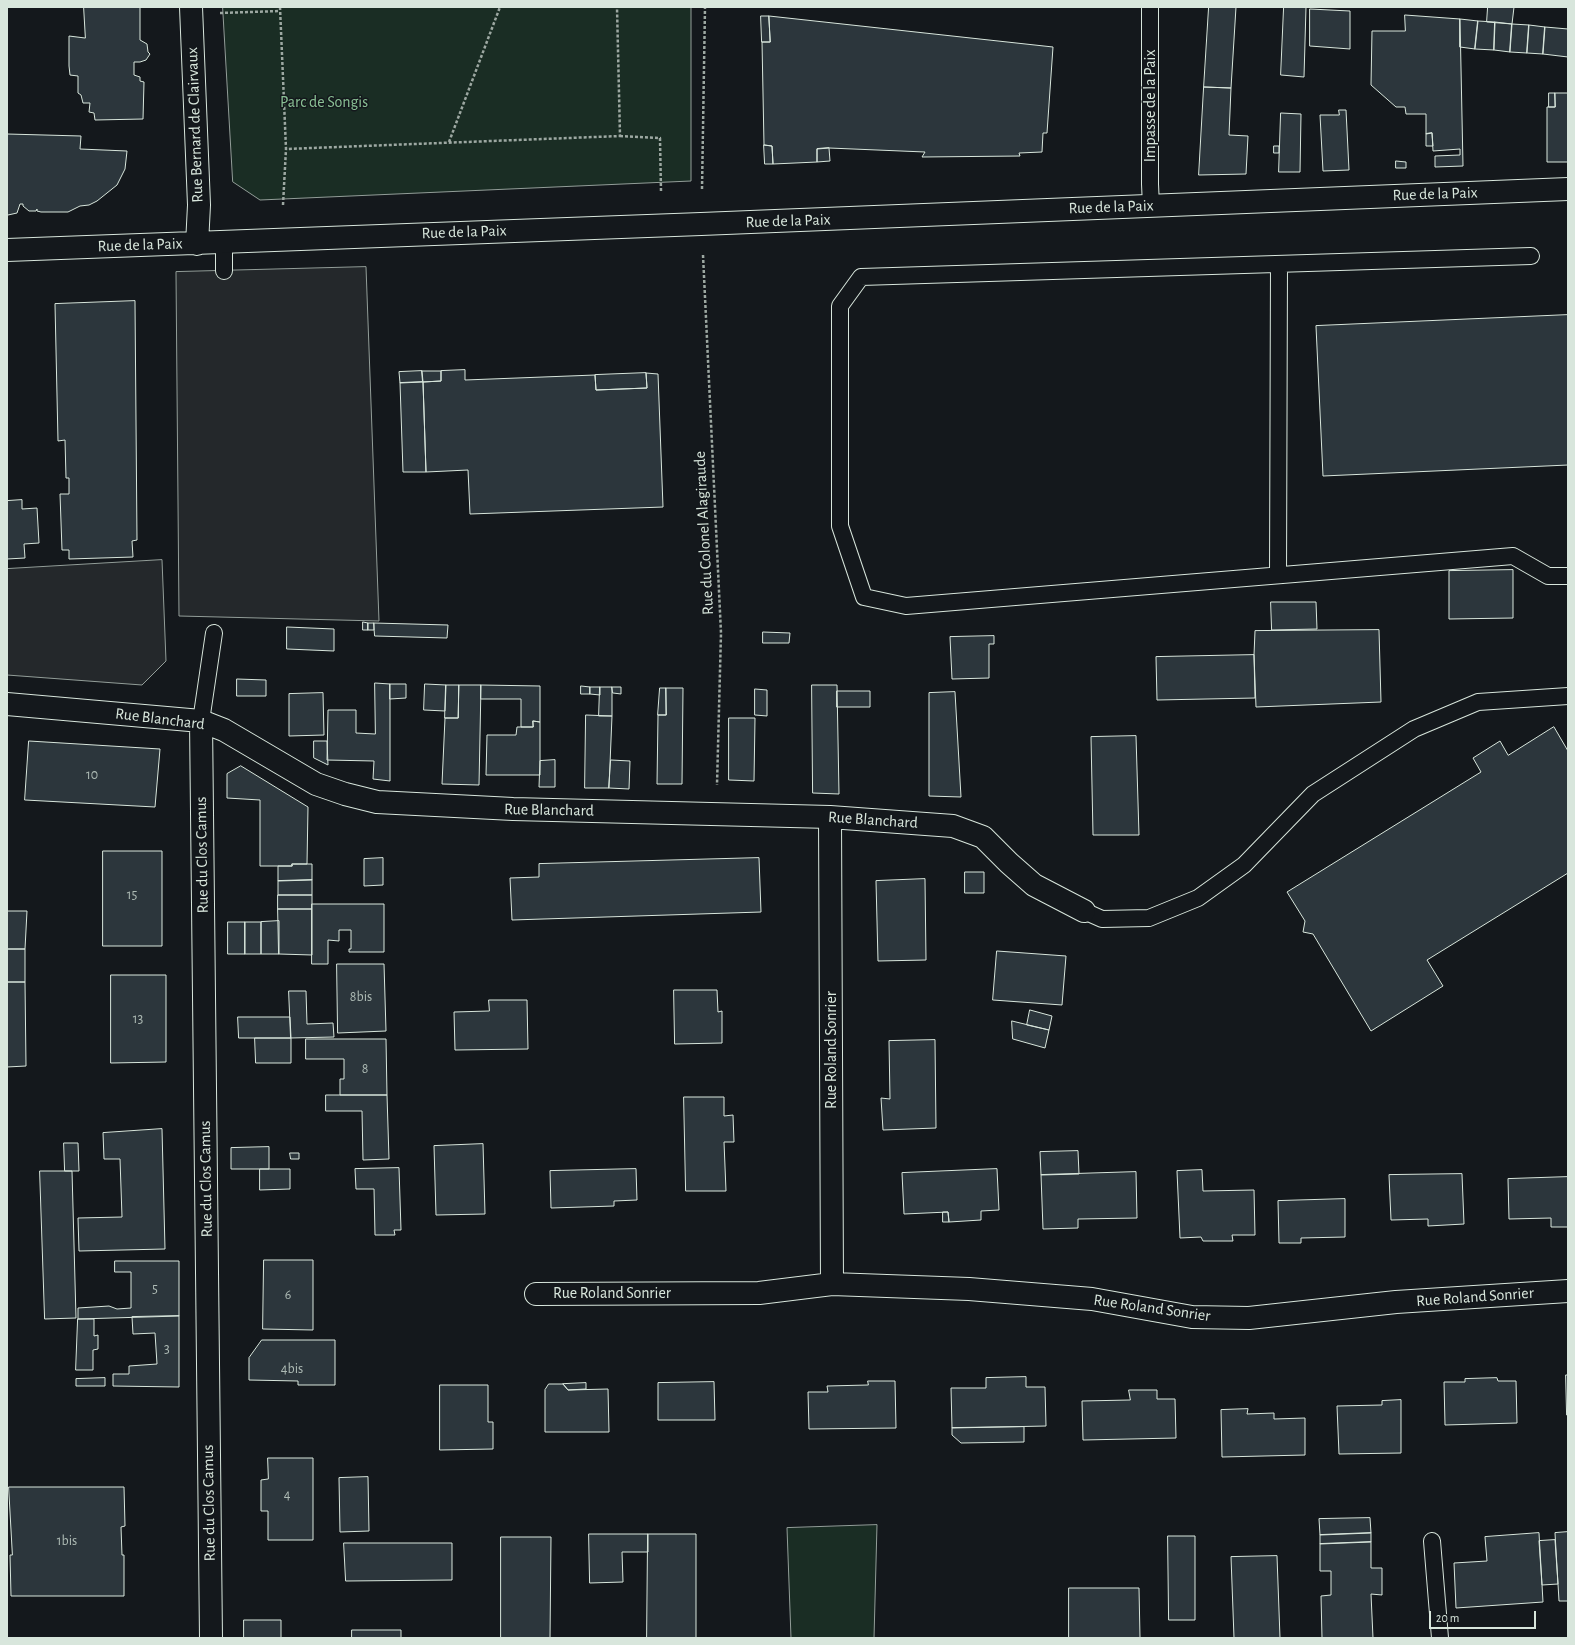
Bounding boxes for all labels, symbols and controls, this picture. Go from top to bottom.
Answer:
street label: Rue Bernard de Clairvaux [183,47,207,203]
street label: Impasse de la Paix [1140,50,1160,162]
park label: Parc de Songis [280,92,368,112]
street label: Rue de la Paix [1392,183,1478,205]
street label: Rue de la Paix [1068,196,1154,218]
street label: Rue de la Paix [745,210,831,232]
street label: Rue de la Paix [421,221,507,243]
street label: Rue de la Paix [97,234,183,256]
street label: Rue du Colonel Alagiraude [690,451,718,615]
street label: Rue Blanchard [114,704,206,734]
house number: 10 [86,767,98,783]
street label: Rue du Clos Camus [191,796,213,914]
street label: Rue Blanchard [504,800,594,820]
street label: Rue Blanchard [827,807,919,833]
house number: 15 [127,887,137,903]
house number: 8bis [350,989,372,1005]
street label: Rue Roland Sonrier [821,991,841,1109]
house number: 13 [133,1011,143,1027]
house number: 8 [362,1061,368,1077]
street label: Rue du Clos Camus [195,1120,217,1238]
house number: 5 [152,1281,158,1297]
street label: Rue Roland Sonrier [553,1283,671,1303]
street label: Rue Roland Sonrier [1416,1283,1534,1311]
house number: 6 [285,1287,291,1303]
street label: Rue Roland Sonrier [1092,1290,1212,1326]
house number: 3 [164,1341,170,1357]
house number: 4bis [281,1361,303,1377]
street label: Rue du Clos Camus [198,1444,220,1562]
house number: 4 [284,1487,290,1503]
house number: 1bis [57,1533,77,1549]
scale bar [1431,1603,1538,1629]
text: 20 m [1436,1612,1459,1624]

